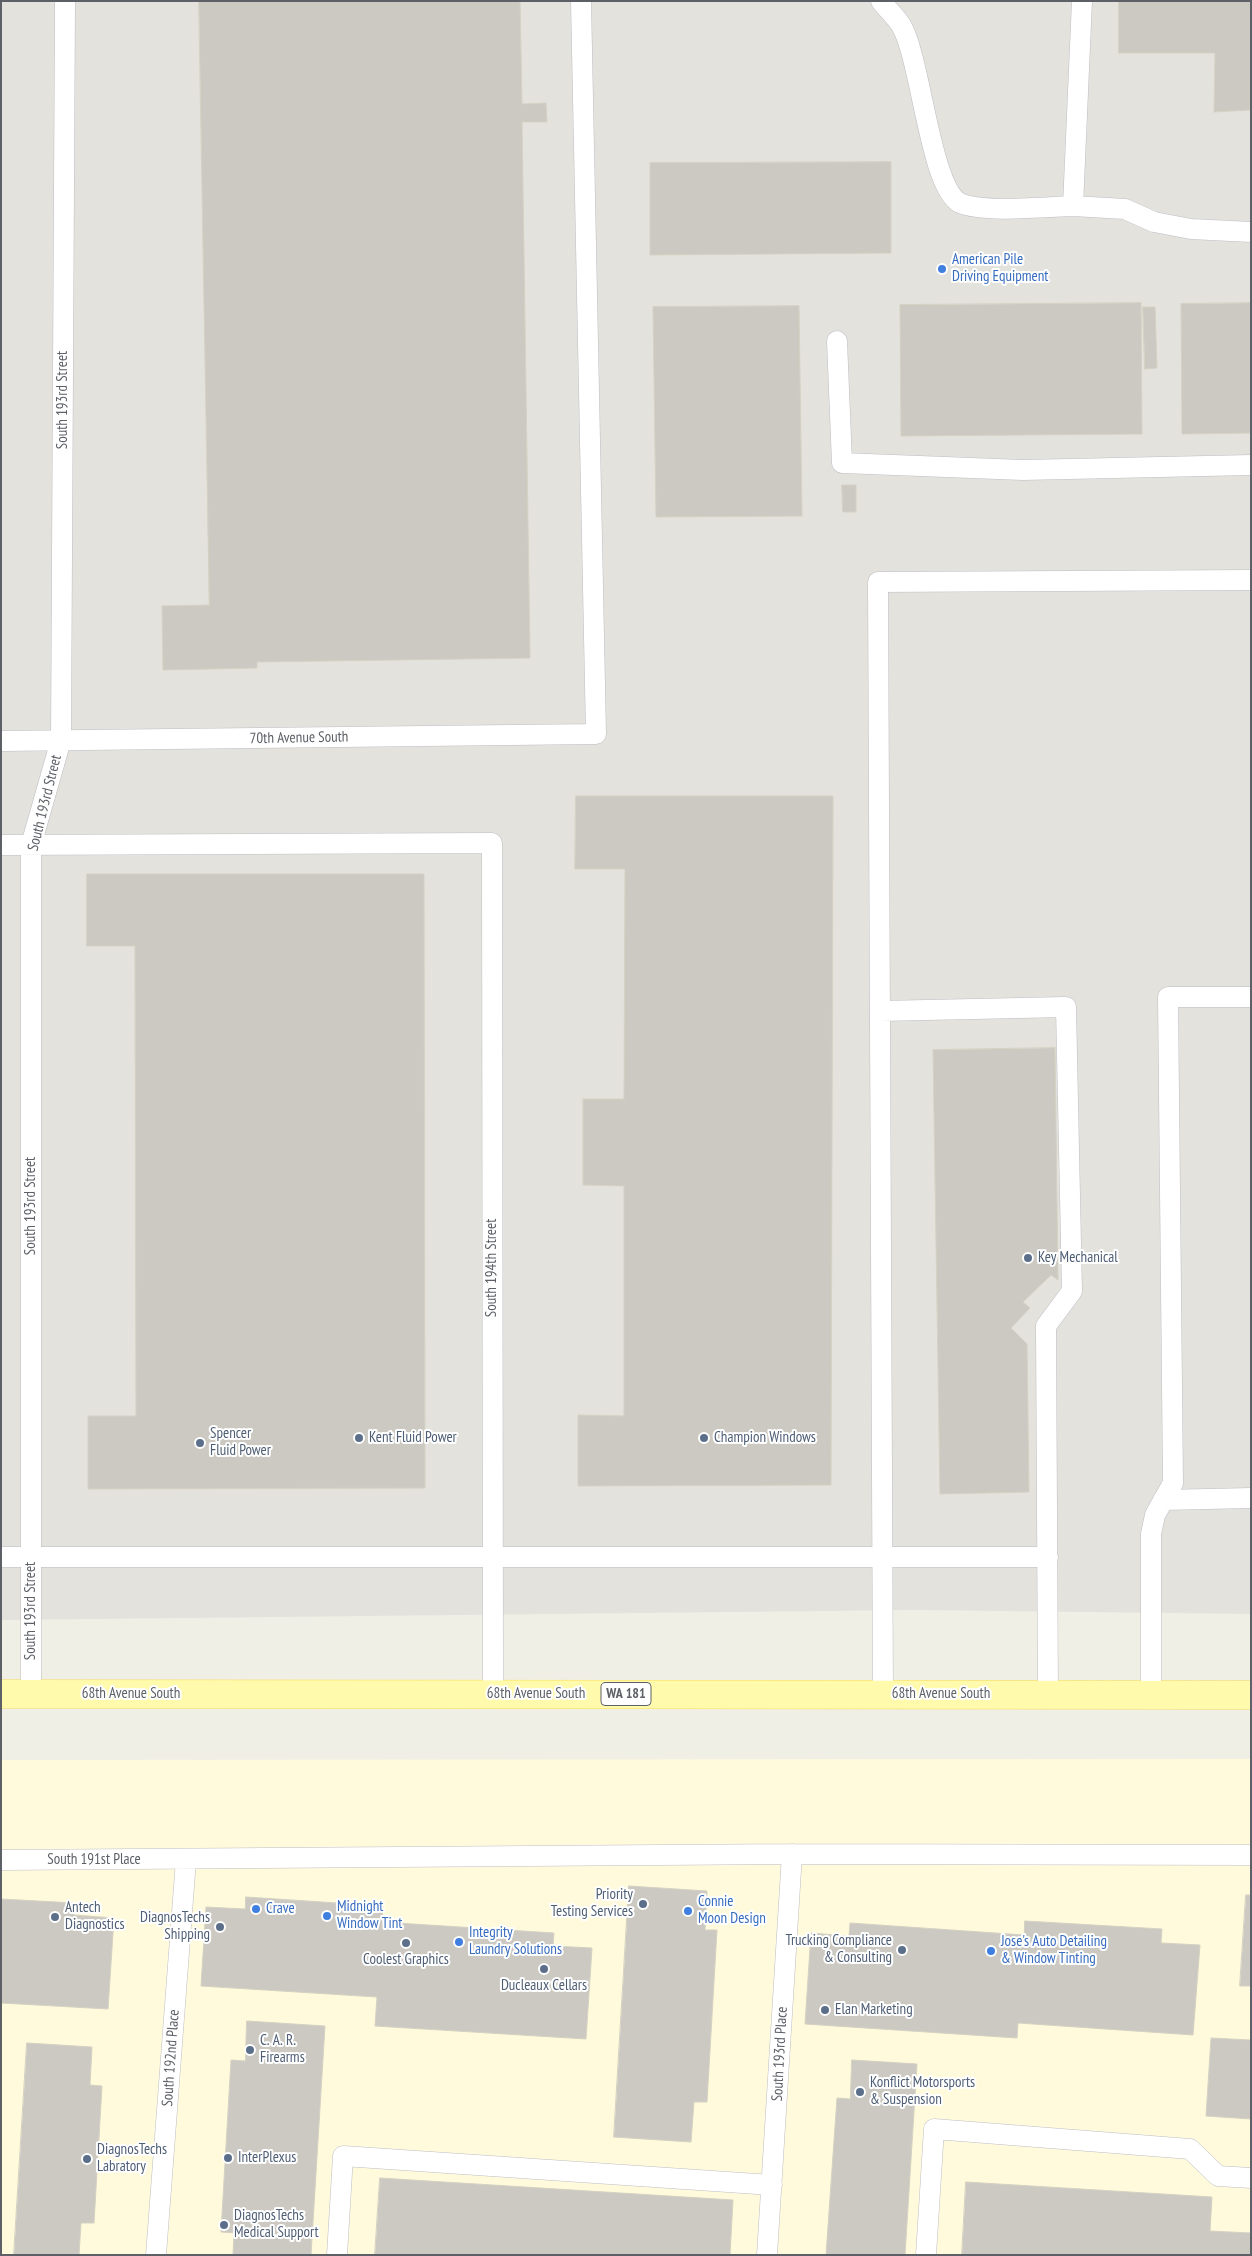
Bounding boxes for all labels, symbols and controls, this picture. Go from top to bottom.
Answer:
place label: American Pile Driving Equipment [952,251,1048,286]
marker: American Pile Driving Equipment [936,263,948,275]
street label: South 193rd Street [54,351,72,449]
street label: 70th Avenue South [250,728,348,748]
street label: South 193rd Street [24,753,66,853]
street label: South 193rd Street [22,1157,40,1255]
street label: South 194th Street [483,1219,501,1317]
place label: Key Mechanical [1038,1249,1118,1267]
marker: Key Mechanical [1022,1252,1034,1264]
place label: Spencer Fluid Power [210,1425,271,1460]
place label: Kent Fluid Power [369,1429,457,1447]
place label: Champion Windows [714,1429,816,1447]
marker: Kent Fluid Power [353,1432,365,1444]
marker: Champion Windows [698,1432,710,1444]
marker: Spencer Fluid Power [194,1437,206,1449]
street label: South 193rd Street [22,1562,40,1660]
road number: WA 181 [601,1682,651,1706]
street label: 68th Avenue South [82,1685,180,1703]
street label: 68th Avenue South [487,1685,585,1703]
street label: 68th Avenue South [892,1685,990,1703]
street label: South 191st Place [47,1851,141,1869]
place label: Priority Testing Services [551,1886,633,1921]
place label: Connie Moon Design [698,1893,766,1928]
place label: Midnight Window Tint [337,1898,402,1933]
marker: Priority Testing Services [637,1898,649,1910]
place label: Antech Diagnostics [65,1899,125,1934]
place label: Crave [266,1900,295,1918]
marker: Crave [250,1903,262,1915]
marker: Connie Moon Design [682,1905,694,1917]
place label: DiagnosTechs Shipping [140,1909,210,1944]
marker: Midnight Window Tint [321,1910,333,1922]
marker: Antech Diagnostics [49,1911,61,1923]
marker: DiagnosTechs Shipping [214,1921,226,1933]
place label: Integrity Laundry Solutions [469,1924,562,1959]
place label: Trucking Compliance & Consulting [785,1932,892,1967]
place label: Jose's Auto Detailing & Window Tinting [1001,1933,1107,1968]
marker: Integrity Laundry Solutions [453,1936,465,1948]
marker: Coolest Graphics [400,1937,412,1949]
marker: Trucking Compliance & Consulting [896,1944,908,1956]
marker: Jose's Auto Detailing & Window Tinting [985,1945,997,1957]
place label: Coolest Graphics [363,1951,449,1969]
marker: Ducleaux Cellars [538,1963,550,1975]
place label: Ducleaux Cellars [501,1977,587,1995]
place label: Elan Marketing [835,2001,913,2019]
marker: Elan Marketing [819,2004,831,2016]
street label: South 193rd Place [769,2006,791,2102]
street label: South 192nd Place [159,2009,183,2107]
place label: C. A. R. Firearms [260,2032,305,2067]
marker: C. A. R. Firearms [244,2044,256,2056]
place label: Konflict Motorsports & Suspension [870,2074,975,2109]
marker: Konflict Motorsports & Suspension [854,2086,866,2098]
place label: DiagnosTechs Labratory [97,2141,167,2176]
place label: InterPlexus [238,2149,296,2167]
marker: InterPlexus [222,2152,234,2164]
marker: DiagnosTechs Labratory [81,2153,93,2165]
place label: DiagnosTechs Medical Support [234,2207,319,2242]
marker: DiagnosTechs Medical Support [218,2219,230,2231]

